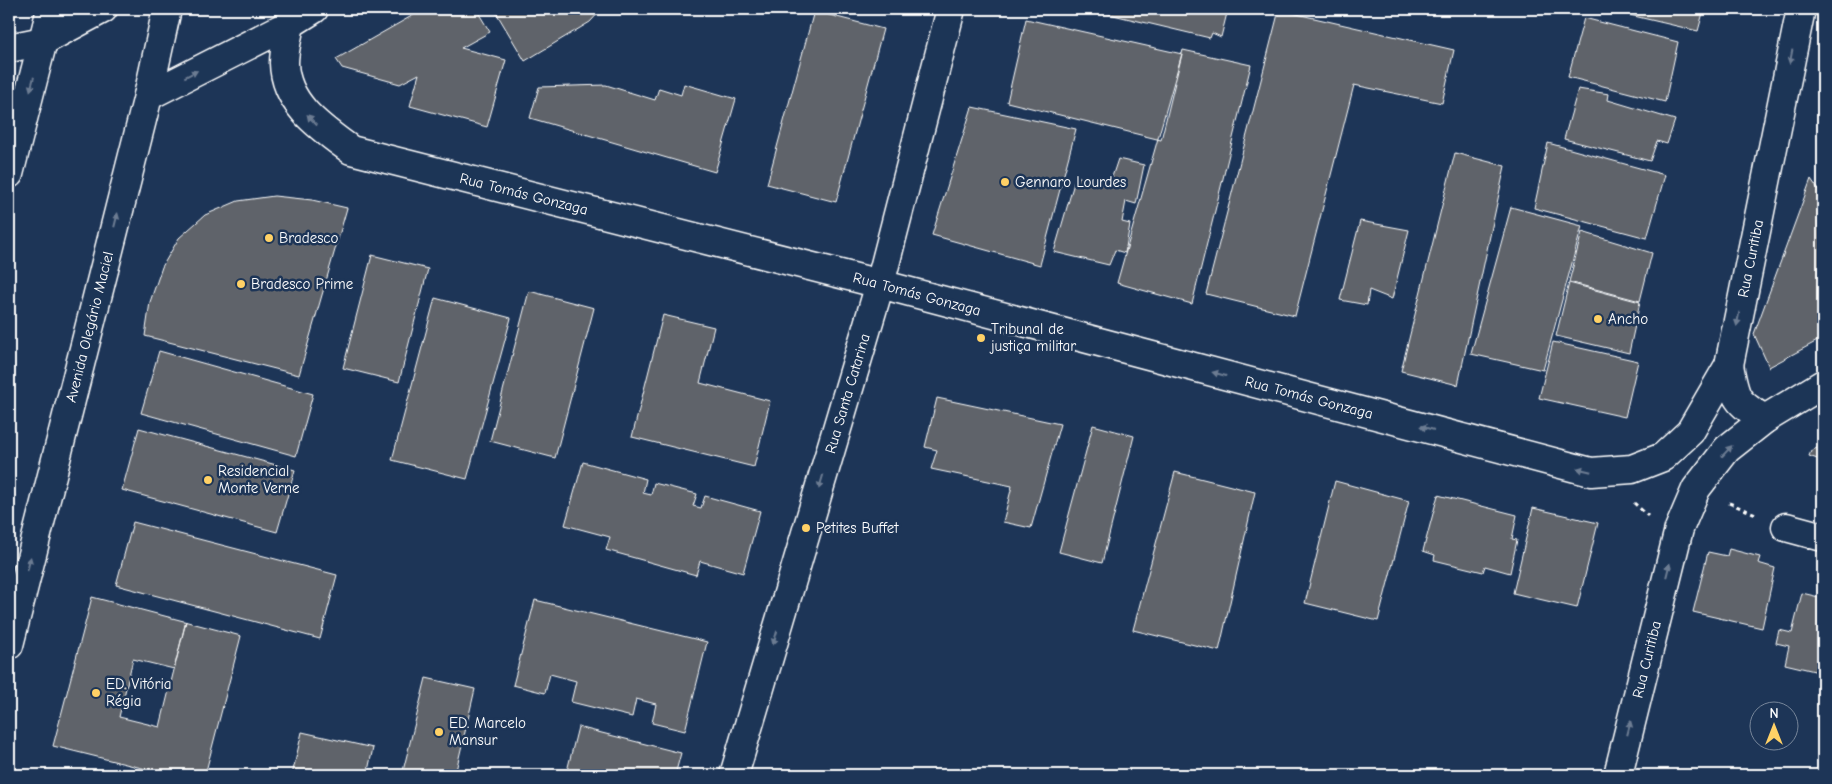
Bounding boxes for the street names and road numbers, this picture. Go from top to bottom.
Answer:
street label: Rua Tomás Gonzaga [458,169,590,219]
street label: Rua Curitiba [1734,218,1767,299]
street label: Avenida Olegário Maciel [62,250,117,404]
street label: Rua Tomás Gonzaga [851,268,983,320]
street label: Rua Santa Catarina [821,331,874,456]
street label: Rua Tomás Gonzaga [1243,372,1375,423]
street label: Rua Curitiba [1628,619,1665,700]

